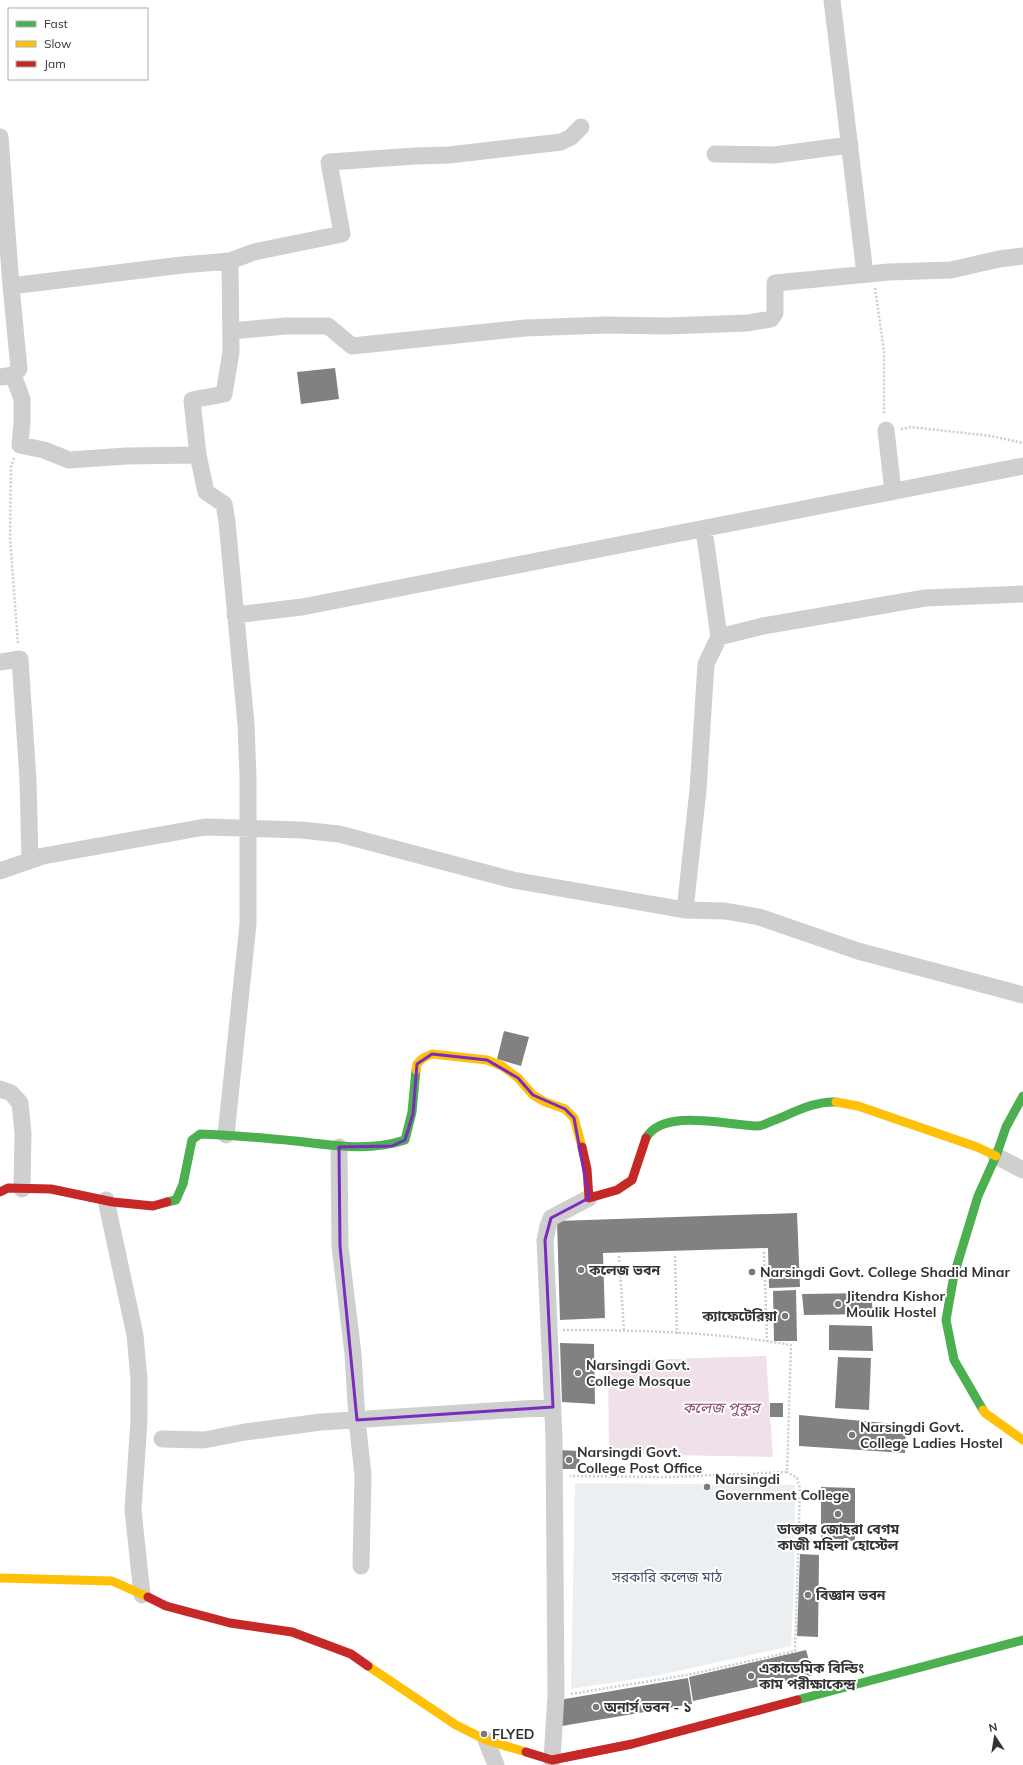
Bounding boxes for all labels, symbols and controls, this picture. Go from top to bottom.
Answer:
legend [8,8,148,80]
text: Fast [44,16,68,31]
text: Slow [44,36,72,51]
text: Jam [44,56,66,71]
place label: কলেজ ভবন [588,1261,660,1279]
place label: Narsingdi Govt. College Shadid Minar [760,1263,1010,1281]
marker: কলেজ ভবন [576,1265,586,1275]
marker: Narsingdi Govt. College Shadid Minar [747,1267,757,1277]
place label: Jitendra Kishor Moulik Hostel [846,1287,945,1321]
marker: Jitendra Kishor Moulik Hostel [833,1299,843,1309]
place label: ক্যাফেটেরিয়া [701,1307,778,1325]
marker: ক্যাফেটেরিয়া [780,1311,790,1321]
place label: Narsingdi Govt. College Mosque [586,1356,691,1390]
marker: Narsingdi Govt. College Mosque [573,1368,583,1378]
water label: কলেজ পুকুর [682,1398,763,1417]
place label: Narsingdi Govt. College Ladies Hostel [860,1418,1003,1452]
marker: Narsingdi Govt. College Ladies Hostel [847,1430,857,1440]
place label: Narsingdi Govt. College Post Office [577,1443,702,1477]
marker: Narsingdi Govt. College Post Office [564,1455,574,1465]
place label: Narsingdi Government College [715,1470,850,1504]
marker: Narsingdi Government College [702,1482,712,1492]
marker: ডাক্তার জোহরা বেগম কাজী মহিলা হোস্টেল [833,1509,843,1519]
place label: ডাক্তার জোহরা বেগম কাজী মহিলা হোস্টেল [776,1520,899,1554]
park label: সরকারি কলেজ মাঠ [611,1568,722,1586]
place label: বিজ্ঞান ভবন [815,1586,886,1604]
marker: বিজ্ঞান ভবন [803,1590,813,1600]
place label: একাডেমিক বিল্ডিং কাম পরীক্ষাকেন্দ্র [758,1659,865,1693]
marker: একাডেমিক বিল্ডিং কাম পরীক্ষাকেন্দ্র [746,1671,756,1681]
place label: অনার্স ভবন - ১ [603,1698,692,1716]
marker: অনার্স ভবন - ১ [591,1702,601,1712]
north arrow [975,1717,1015,1757]
text: N [987,1720,998,1735]
place label: FLYED [492,1725,534,1743]
marker: FLYED [479,1729,489,1739]

